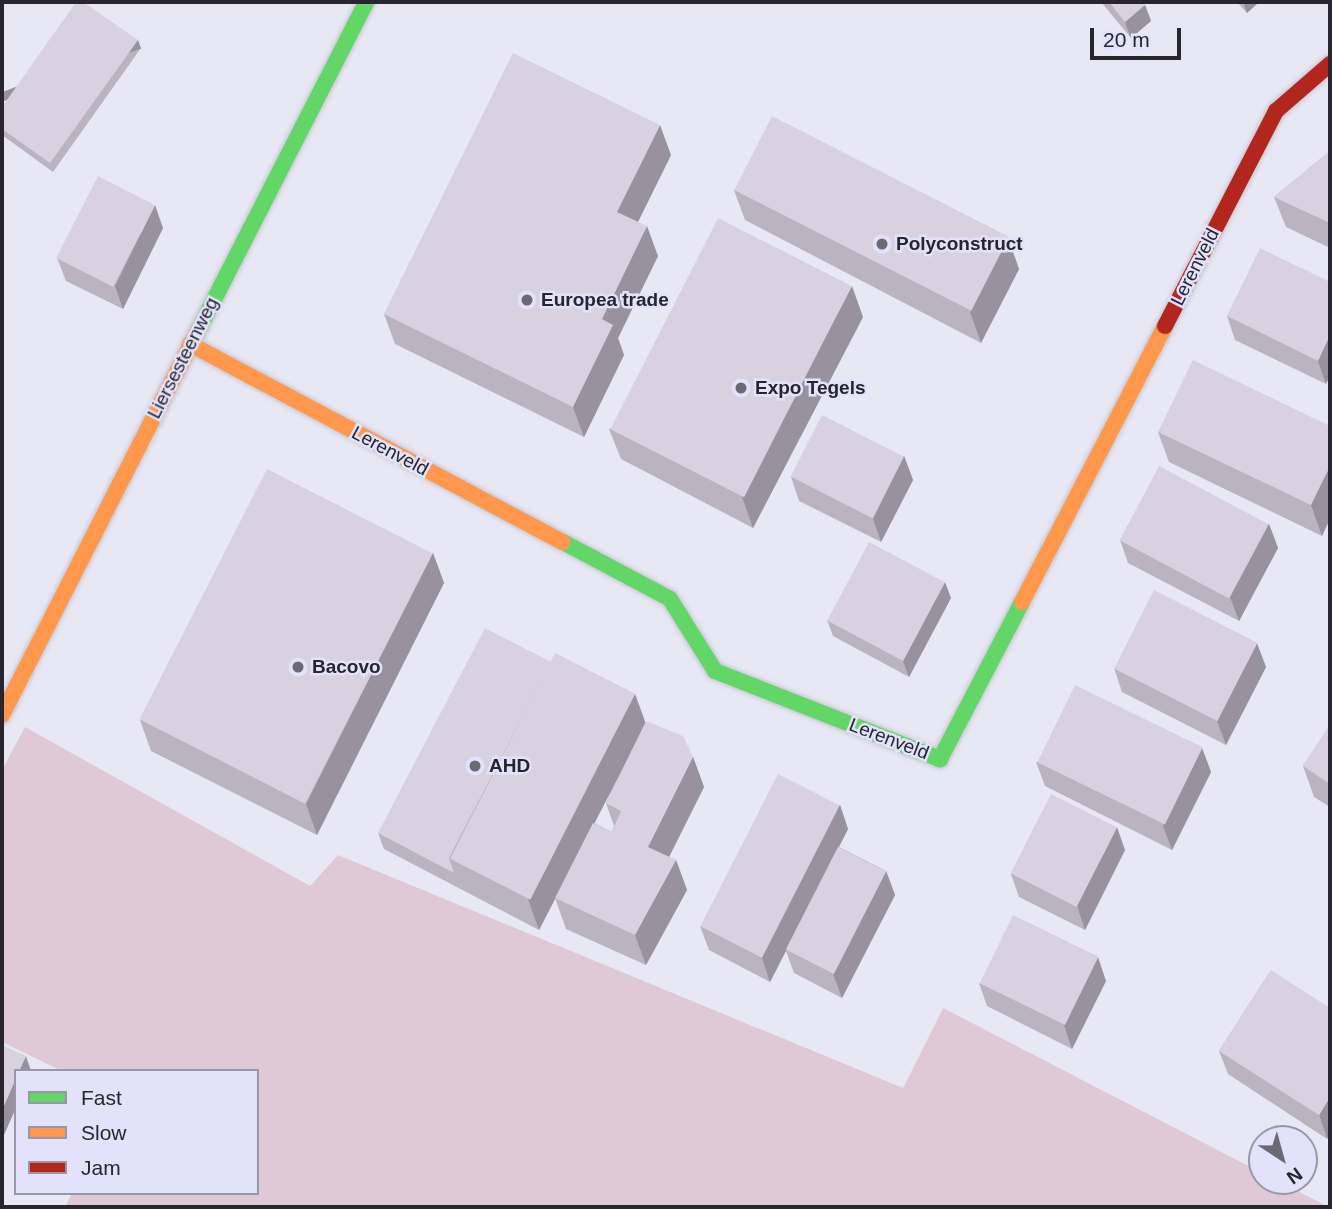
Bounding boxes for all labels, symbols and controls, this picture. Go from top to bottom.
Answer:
scale bar [1094,14,1185,58]
text: 20 m [1103,28,1150,51]
street label: Lerenveld [1166,225,1224,309]
place label: Polyconstruct [896,233,1023,255]
marker: Polyconstruct [874,236,890,252]
place label: Europea trade [541,289,669,311]
marker: Europea trade [519,292,535,308]
street label: Liersesteenweg [143,294,223,422]
place label: Expo Tegels [755,377,866,399]
marker: Expo Tegels [733,380,749,396]
street label: Lerenveld [348,421,432,481]
place label: Bacovo [312,656,381,678]
marker: Bacovo [290,659,306,675]
street label: Lerenveld [846,713,932,765]
place label: AHD [489,755,530,777]
marker: AHD [467,758,483,774]
legend [14,1069,259,1195]
text: Fast [81,1086,122,1109]
text: Slow [81,1121,127,1144]
north arrow [1248,1125,1318,1195]
text: Jam [81,1156,121,1179]
text: N [1283,1163,1306,1188]

